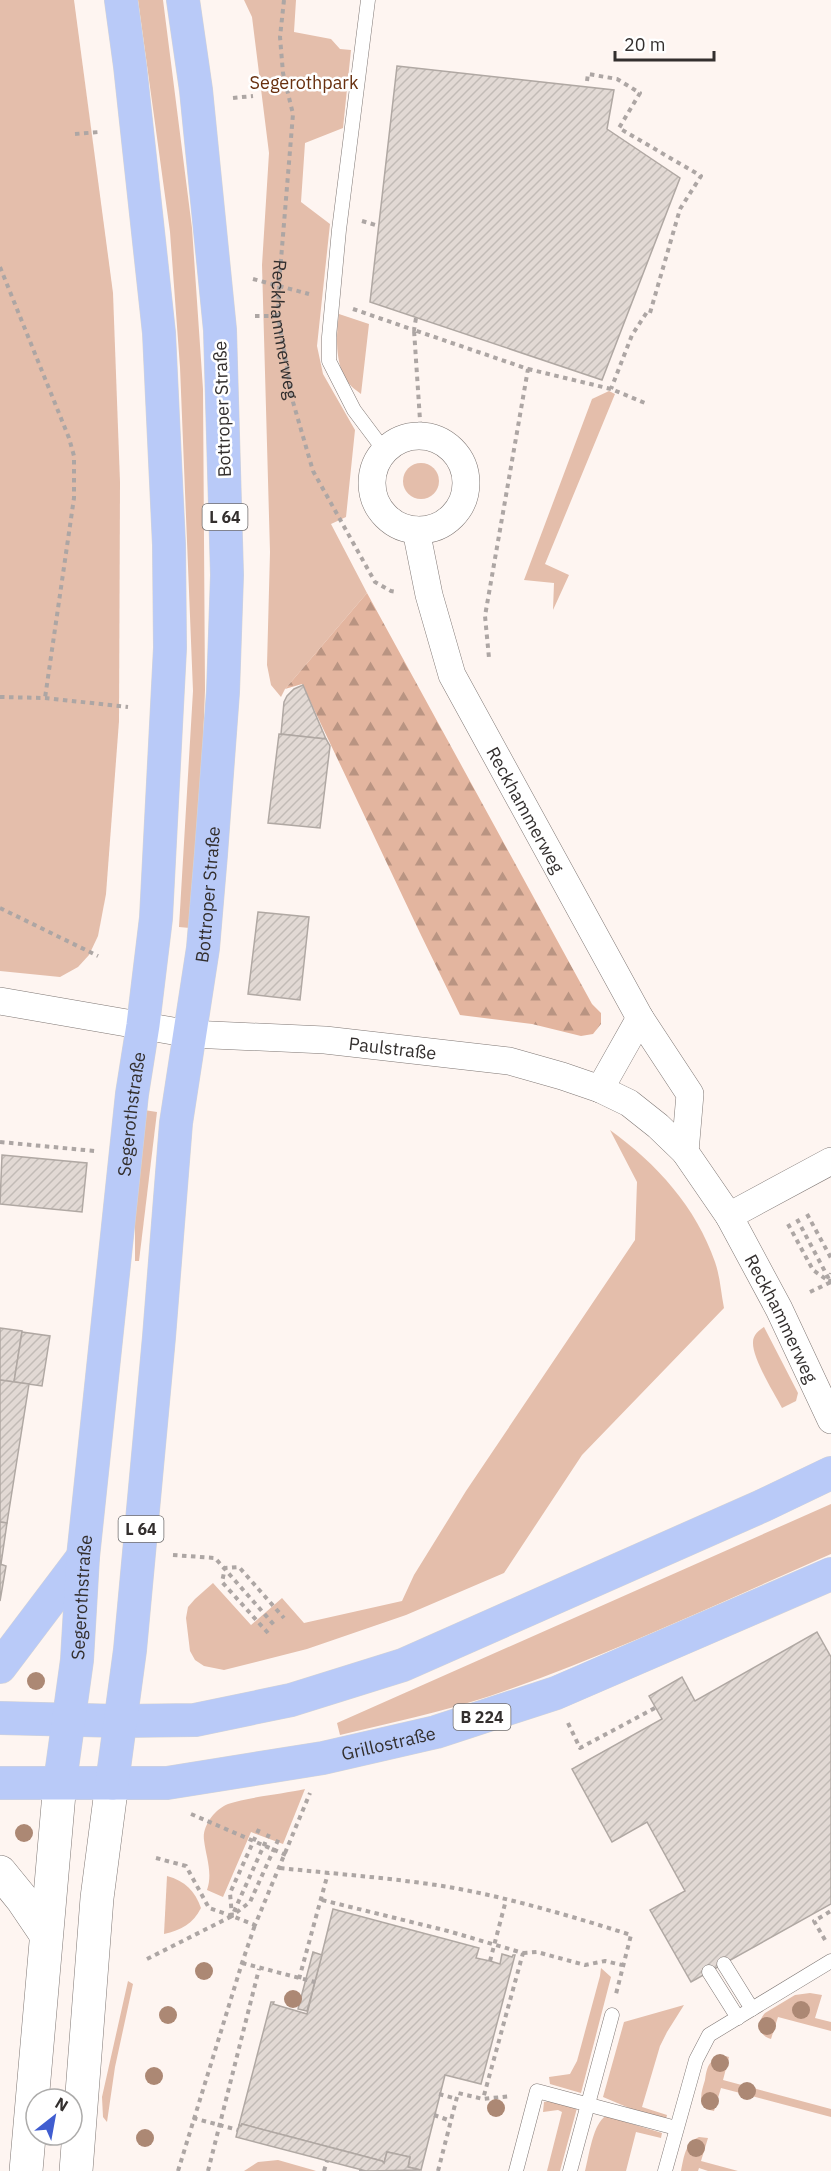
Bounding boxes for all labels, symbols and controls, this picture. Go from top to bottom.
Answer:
scale bar [615,24,714,62]
text: 20 m [624,33,666,56]
park label: Segerothpark [250,71,359,94]
street label: Reckhammerweg [266,259,304,401]
street label: Bottroper Straße [208,340,236,478]
road number: L 64 [202,504,248,530]
street label: Reckhammerweg [482,742,570,877]
street label: Bottroper Straße [189,825,225,964]
street label: Paulstraße [348,1031,438,1064]
street label: Segerothstraße [112,1050,150,1177]
street label: Reckhammerweg [740,1250,824,1387]
road number: L 64 [118,1516,164,1542]
street label: Segerothstraße [66,1533,97,1661]
road number: B 224 [454,1704,510,1730]
street label: Grillostraße [339,1721,438,1765]
north arrow [24,2087,84,2147]
text: N [52,2093,72,2116]

